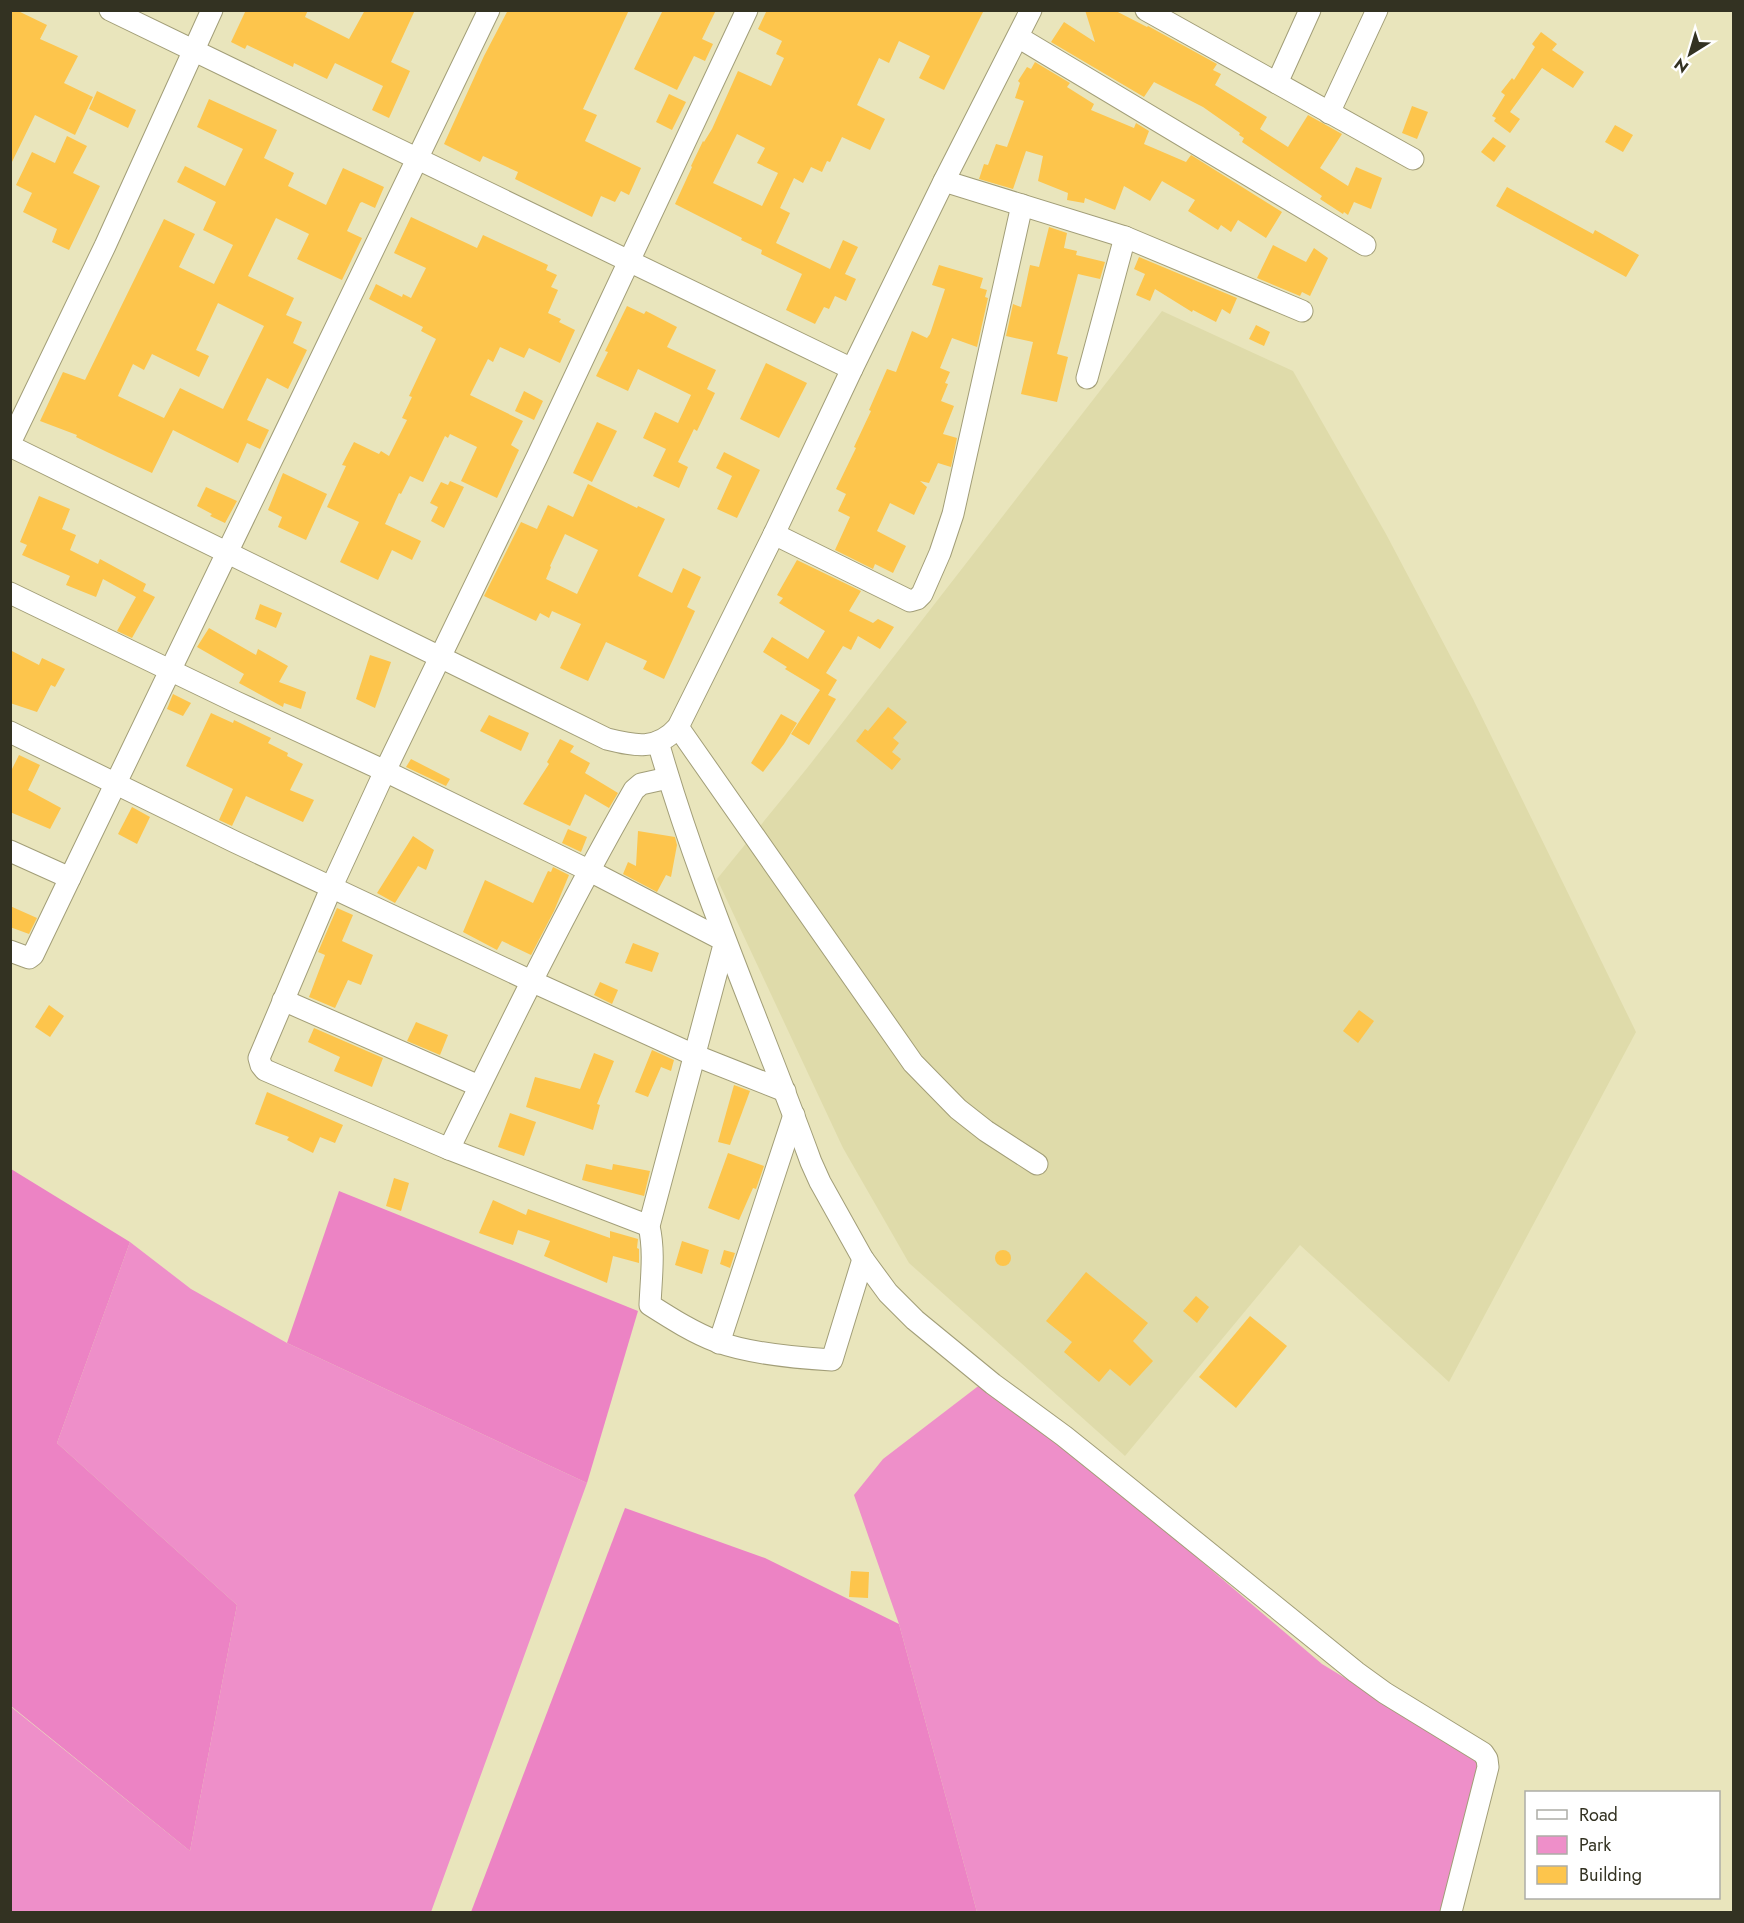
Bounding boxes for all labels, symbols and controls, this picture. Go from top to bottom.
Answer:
north arrow [1660,24,1720,84]
text: N [1669,53,1693,79]
legend [1525,1791,1720,1899]
text: Road [1579,1802,1618,1828]
text: Park [1579,1832,1611,1858]
text: Building [1579,1862,1642,1888]

